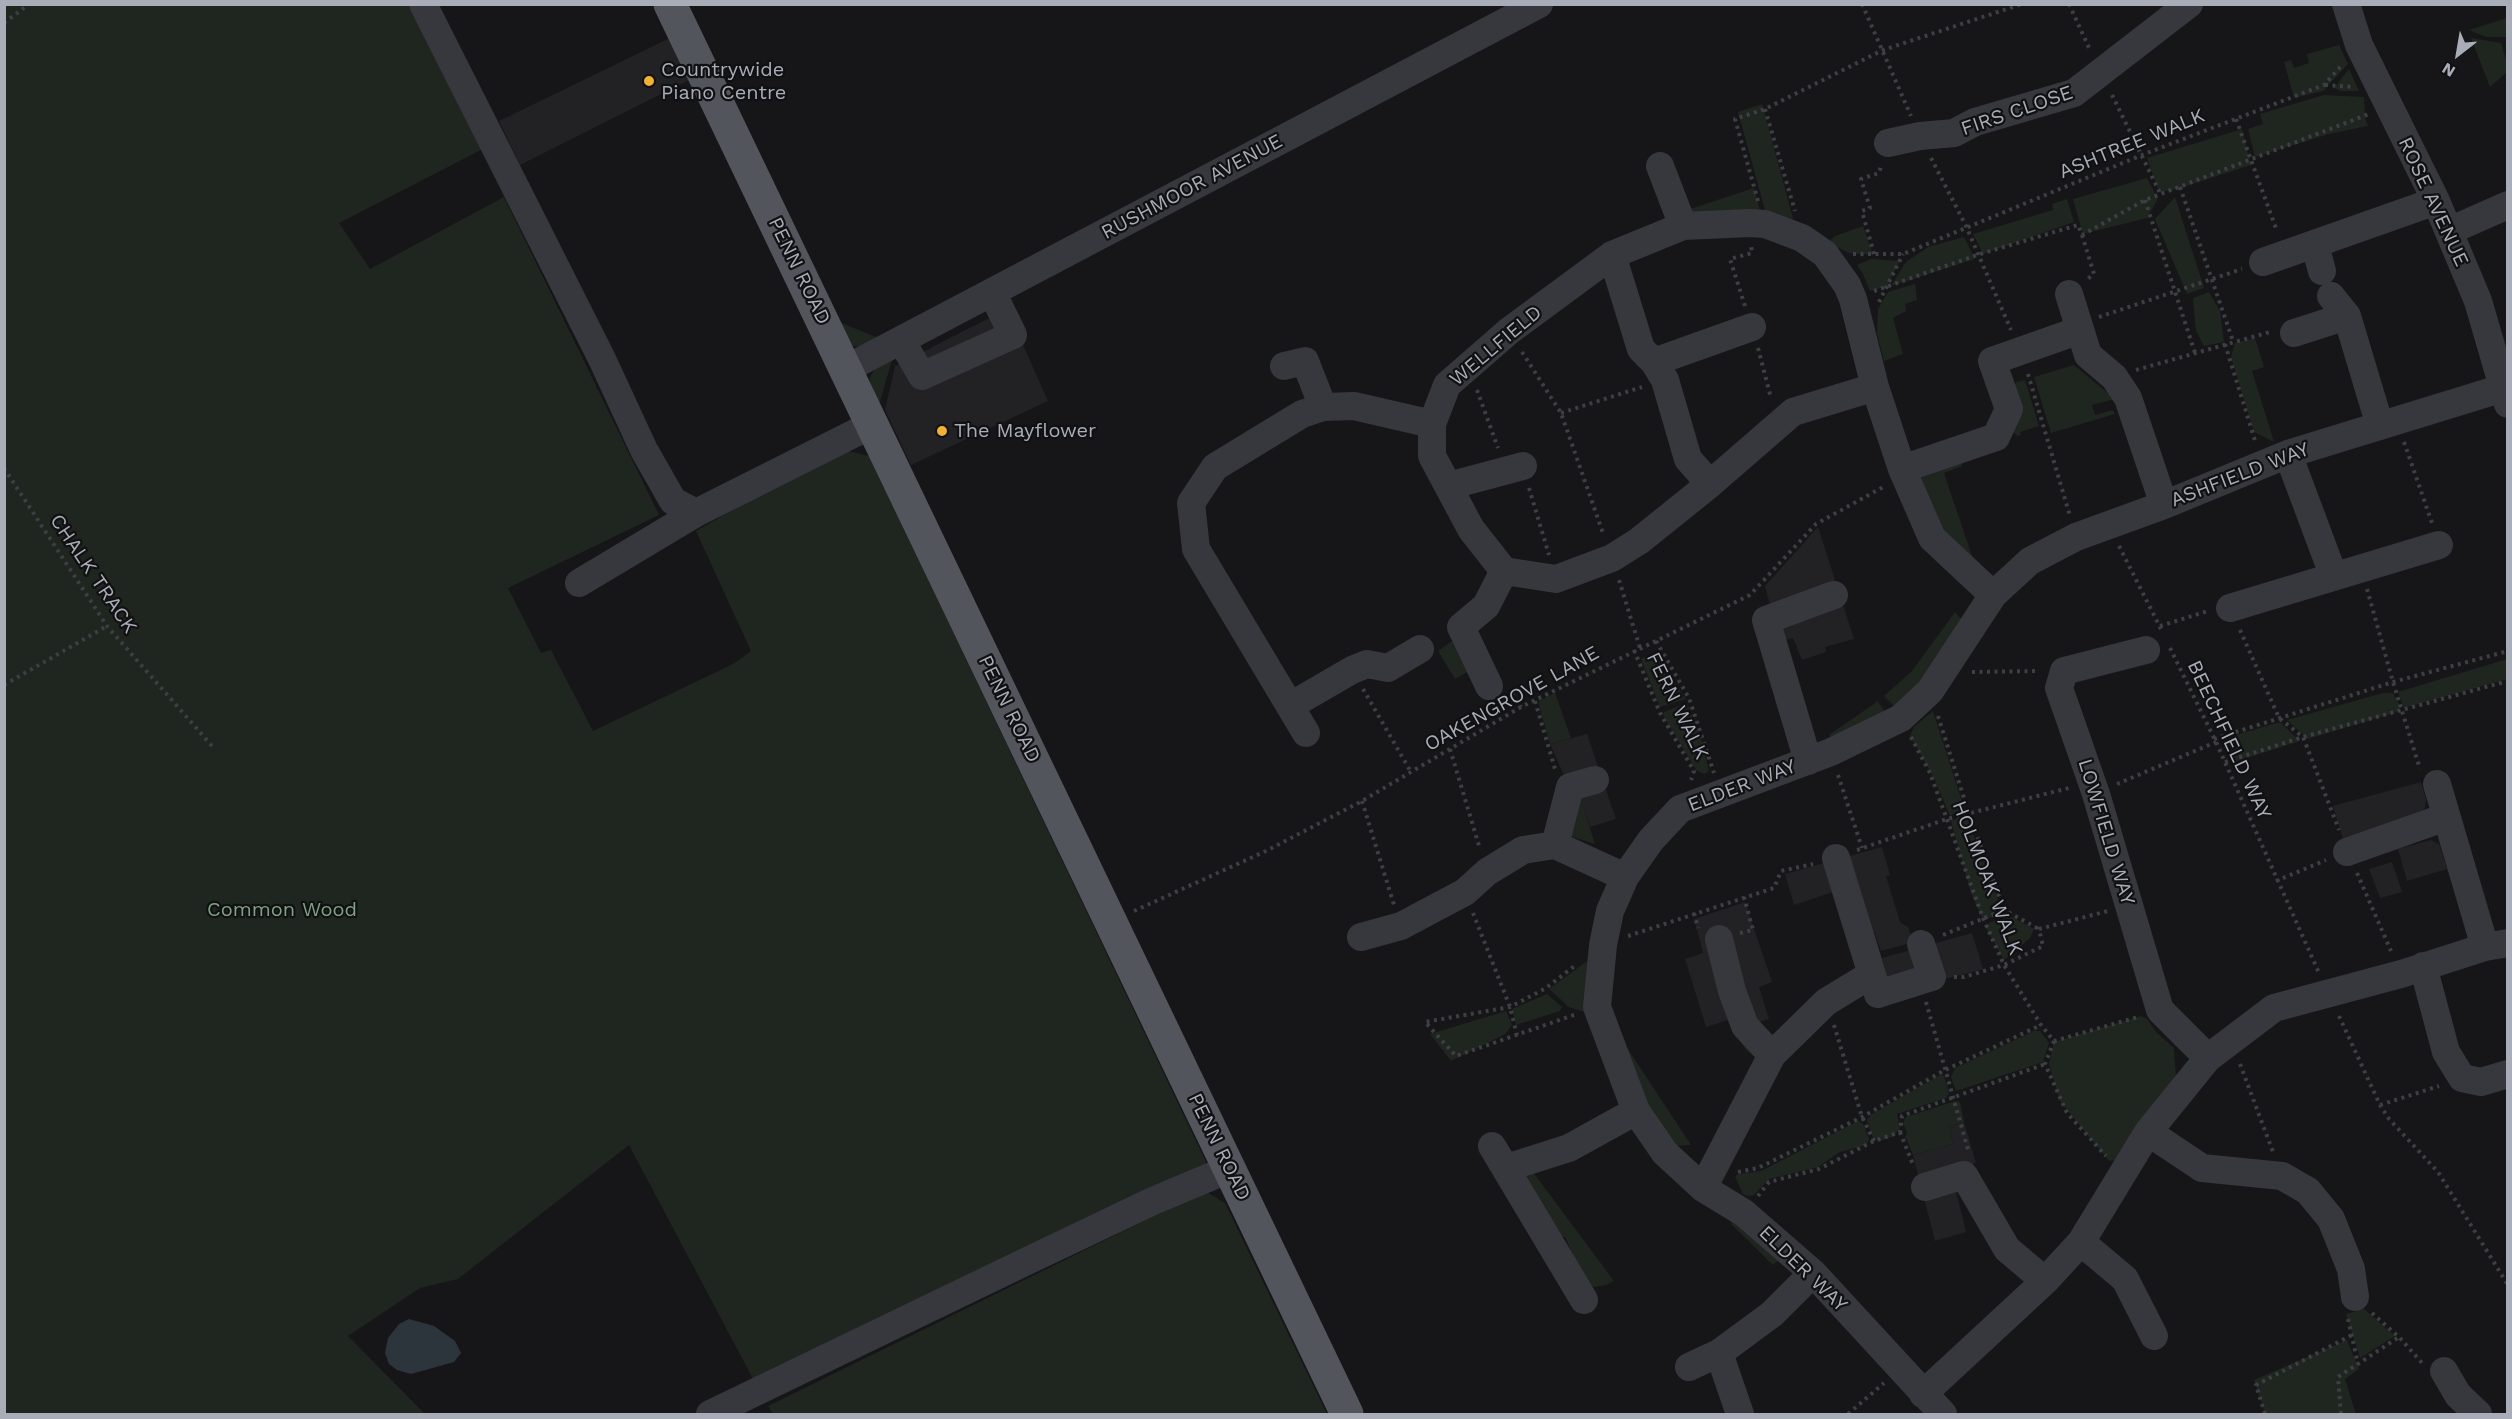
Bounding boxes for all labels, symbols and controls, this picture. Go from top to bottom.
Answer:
north arrow [2428,24,2488,84]
place label: Countrywide Piano Centre [661,58,786,105]
text: N [2439,59,2458,81]
marker: Countrywide Piano Centre [642,74,656,88]
street label: FIRS CLOSE [1958,81,2076,141]
street label: ASHTREE WALK [2056,104,2208,184]
street label: RUSHMOOR AVENUE [1097,129,1287,245]
street label: ROSE AVENUE [2393,134,2473,270]
street label: PENN ROAD [763,213,835,329]
street label: WELLFIELD [1445,300,1547,392]
place label: The Mayflower [954,419,1096,443]
marker: The Mayflower [935,424,949,438]
street label: ASHFIELD WAY [2167,438,2313,512]
street label: CHALK TRACK [44,510,142,638]
street label: OAKENGROVE LANE [1421,641,1603,757]
street label: FERN WALK [1641,648,1713,764]
street label: PENN ROAD [973,651,1045,767]
street label: BEECHFIELD WAY [2182,657,2276,823]
street label: ELDER WAY [1685,754,1799,818]
street label: LOWFIELD WAY [2072,756,2140,908]
street label: HOLMOAK WALK [1947,798,2027,958]
park label: Common Wood [207,898,357,922]
street label: PENN ROAD [1183,1089,1255,1205]
street label: ELDER WAY [1754,1221,1852,1317]

